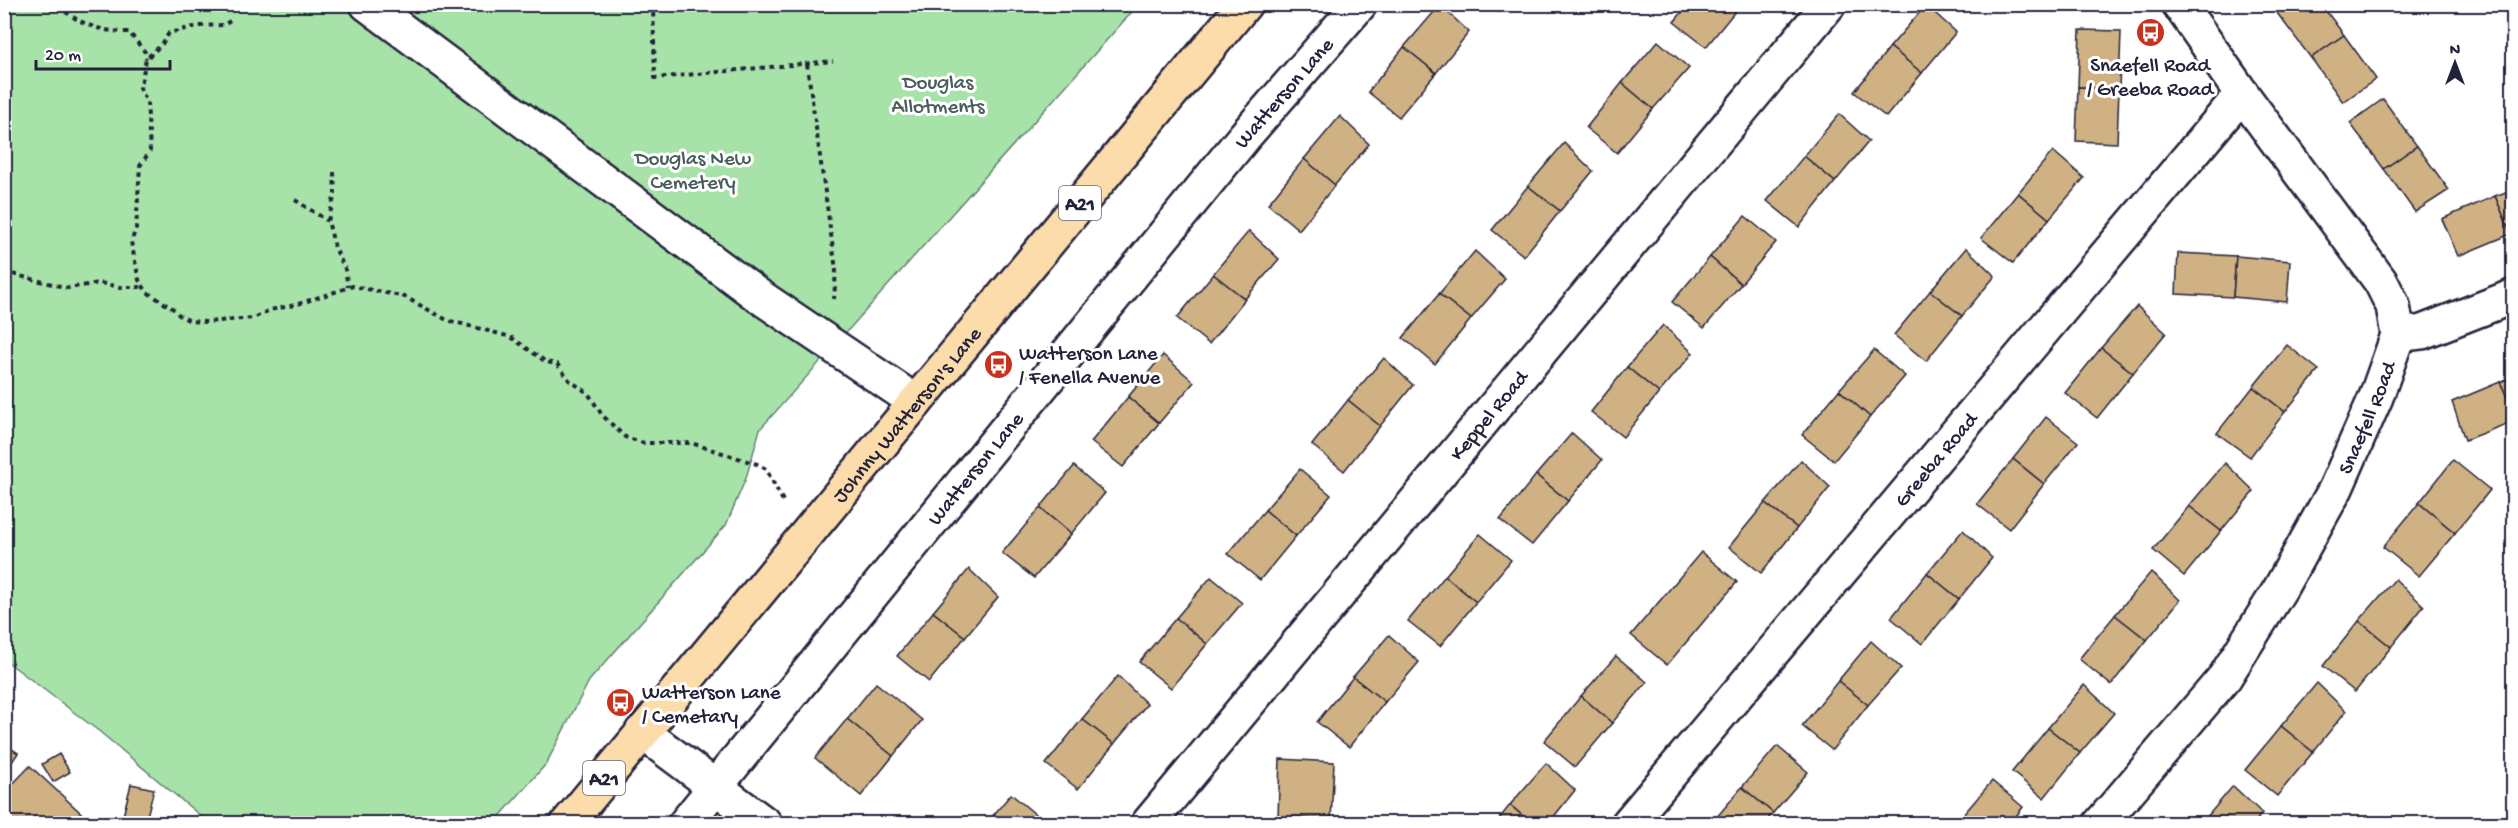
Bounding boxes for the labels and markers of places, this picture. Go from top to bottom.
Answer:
bus stop icon: Snaefell Road / Greeba Road [2134,17,2166,49]
place label: Snaefell Road / Greeba Road [2087,55,2215,104]
place label: Watterson Lane / Fenella Avenue [1019,343,1162,392]
bus stop icon: Watterson Lane / Fenella Avenue [982,348,1014,380]
place label: Watterson Lane / Cemetary [642,682,782,731]
bus stop icon: Watterson Lane / Cemetary [605,687,637,719]

